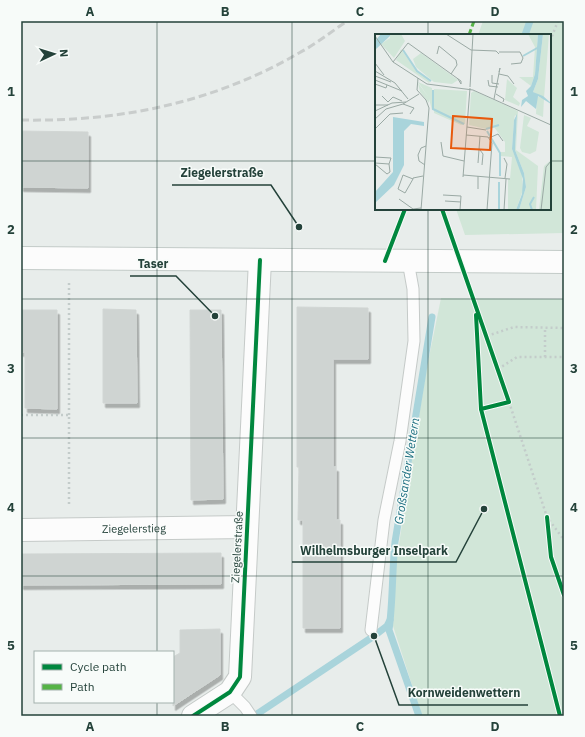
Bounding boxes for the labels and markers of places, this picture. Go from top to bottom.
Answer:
callout: Ziegelerstraße [172,161,271,185]
callout: Taser [130,252,176,276]
callout: Wilhelmsburger Inselpark [292,538,456,562]
callout: Kornweidenwettern [399,681,528,705]

